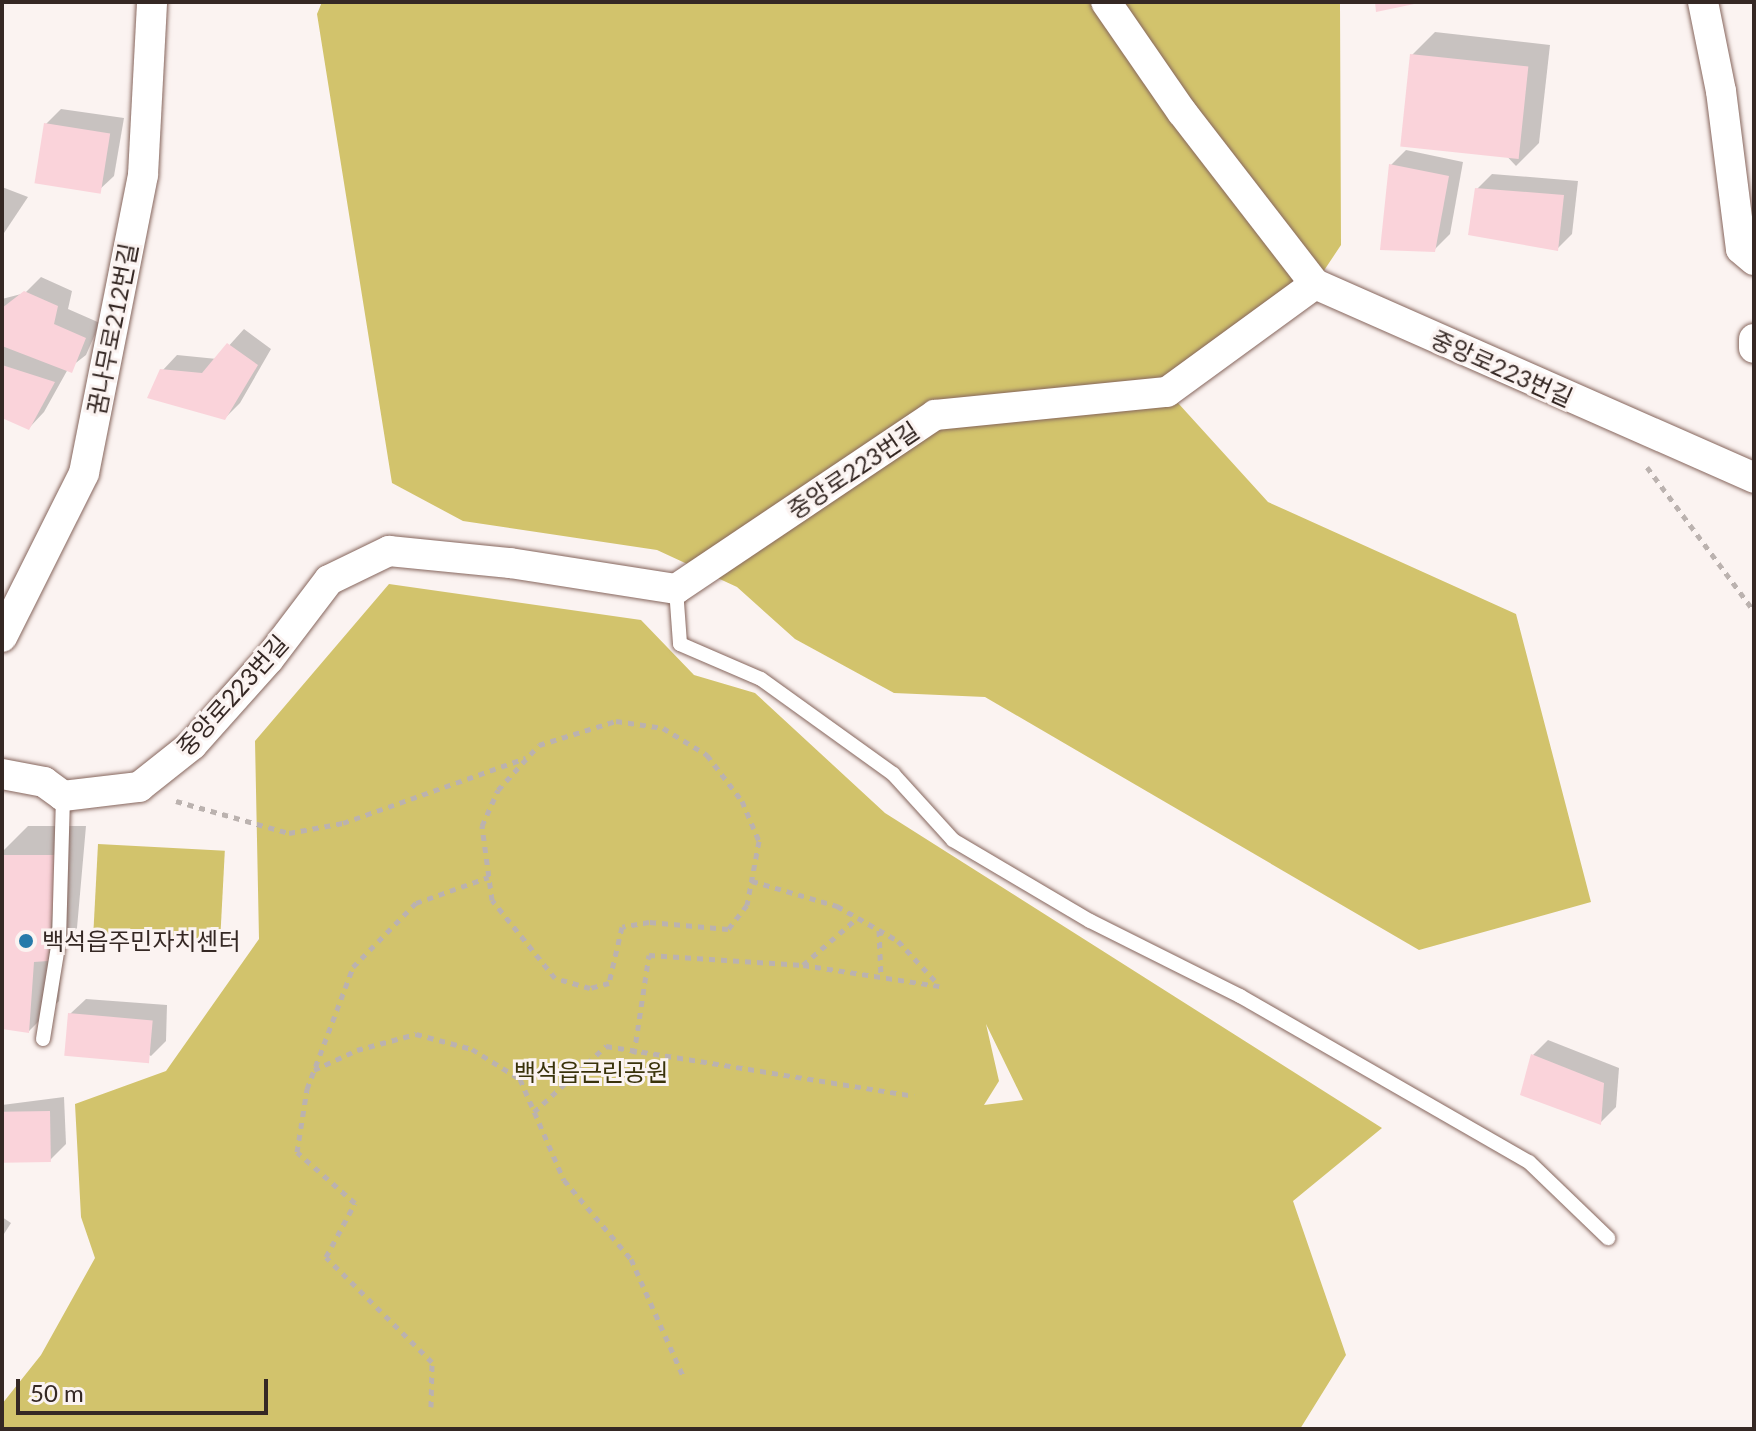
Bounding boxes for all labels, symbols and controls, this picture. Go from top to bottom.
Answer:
street label: 꿈나무로212번길 [81,241,143,417]
street label: 중앙로223번길 [1427,324,1577,412]
street label: 중앙로223번길 [782,416,924,524]
street label: 중앙로223번길 [170,629,294,761]
place label: 백석읍주민자치센터 [42,927,241,955]
marker: 백석읍주민자치센터 [17,932,35,950]
park label: 백석읍근린공원 [514,1058,668,1086]
scale bar [20,1363,272,1413]
text: 50 m [30,1378,84,1407]

